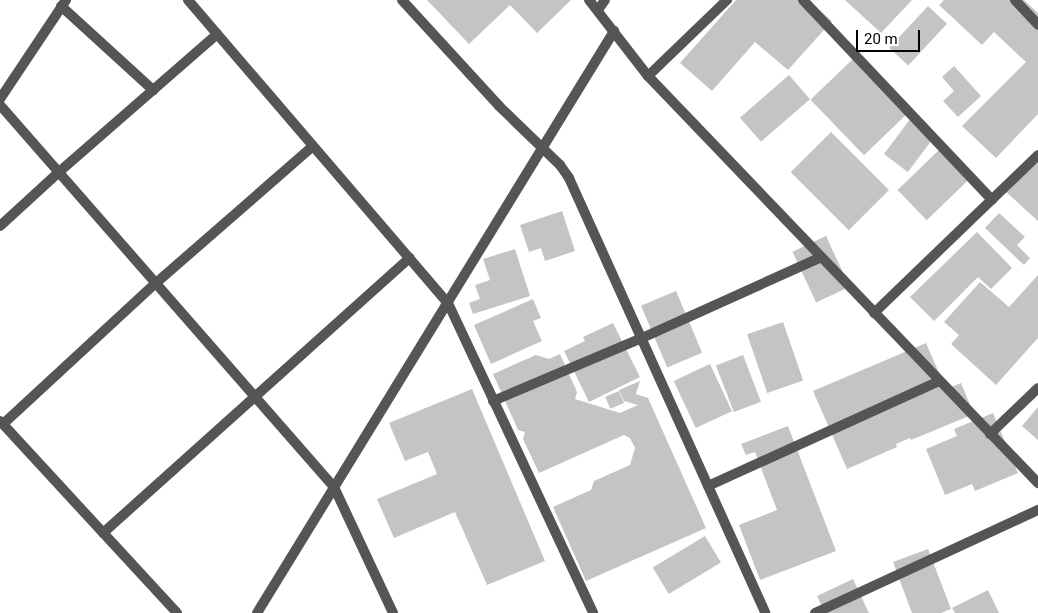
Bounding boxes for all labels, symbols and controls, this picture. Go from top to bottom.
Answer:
scale bar [858,20,922,52]
text: 20 m [864,30,898,48]

